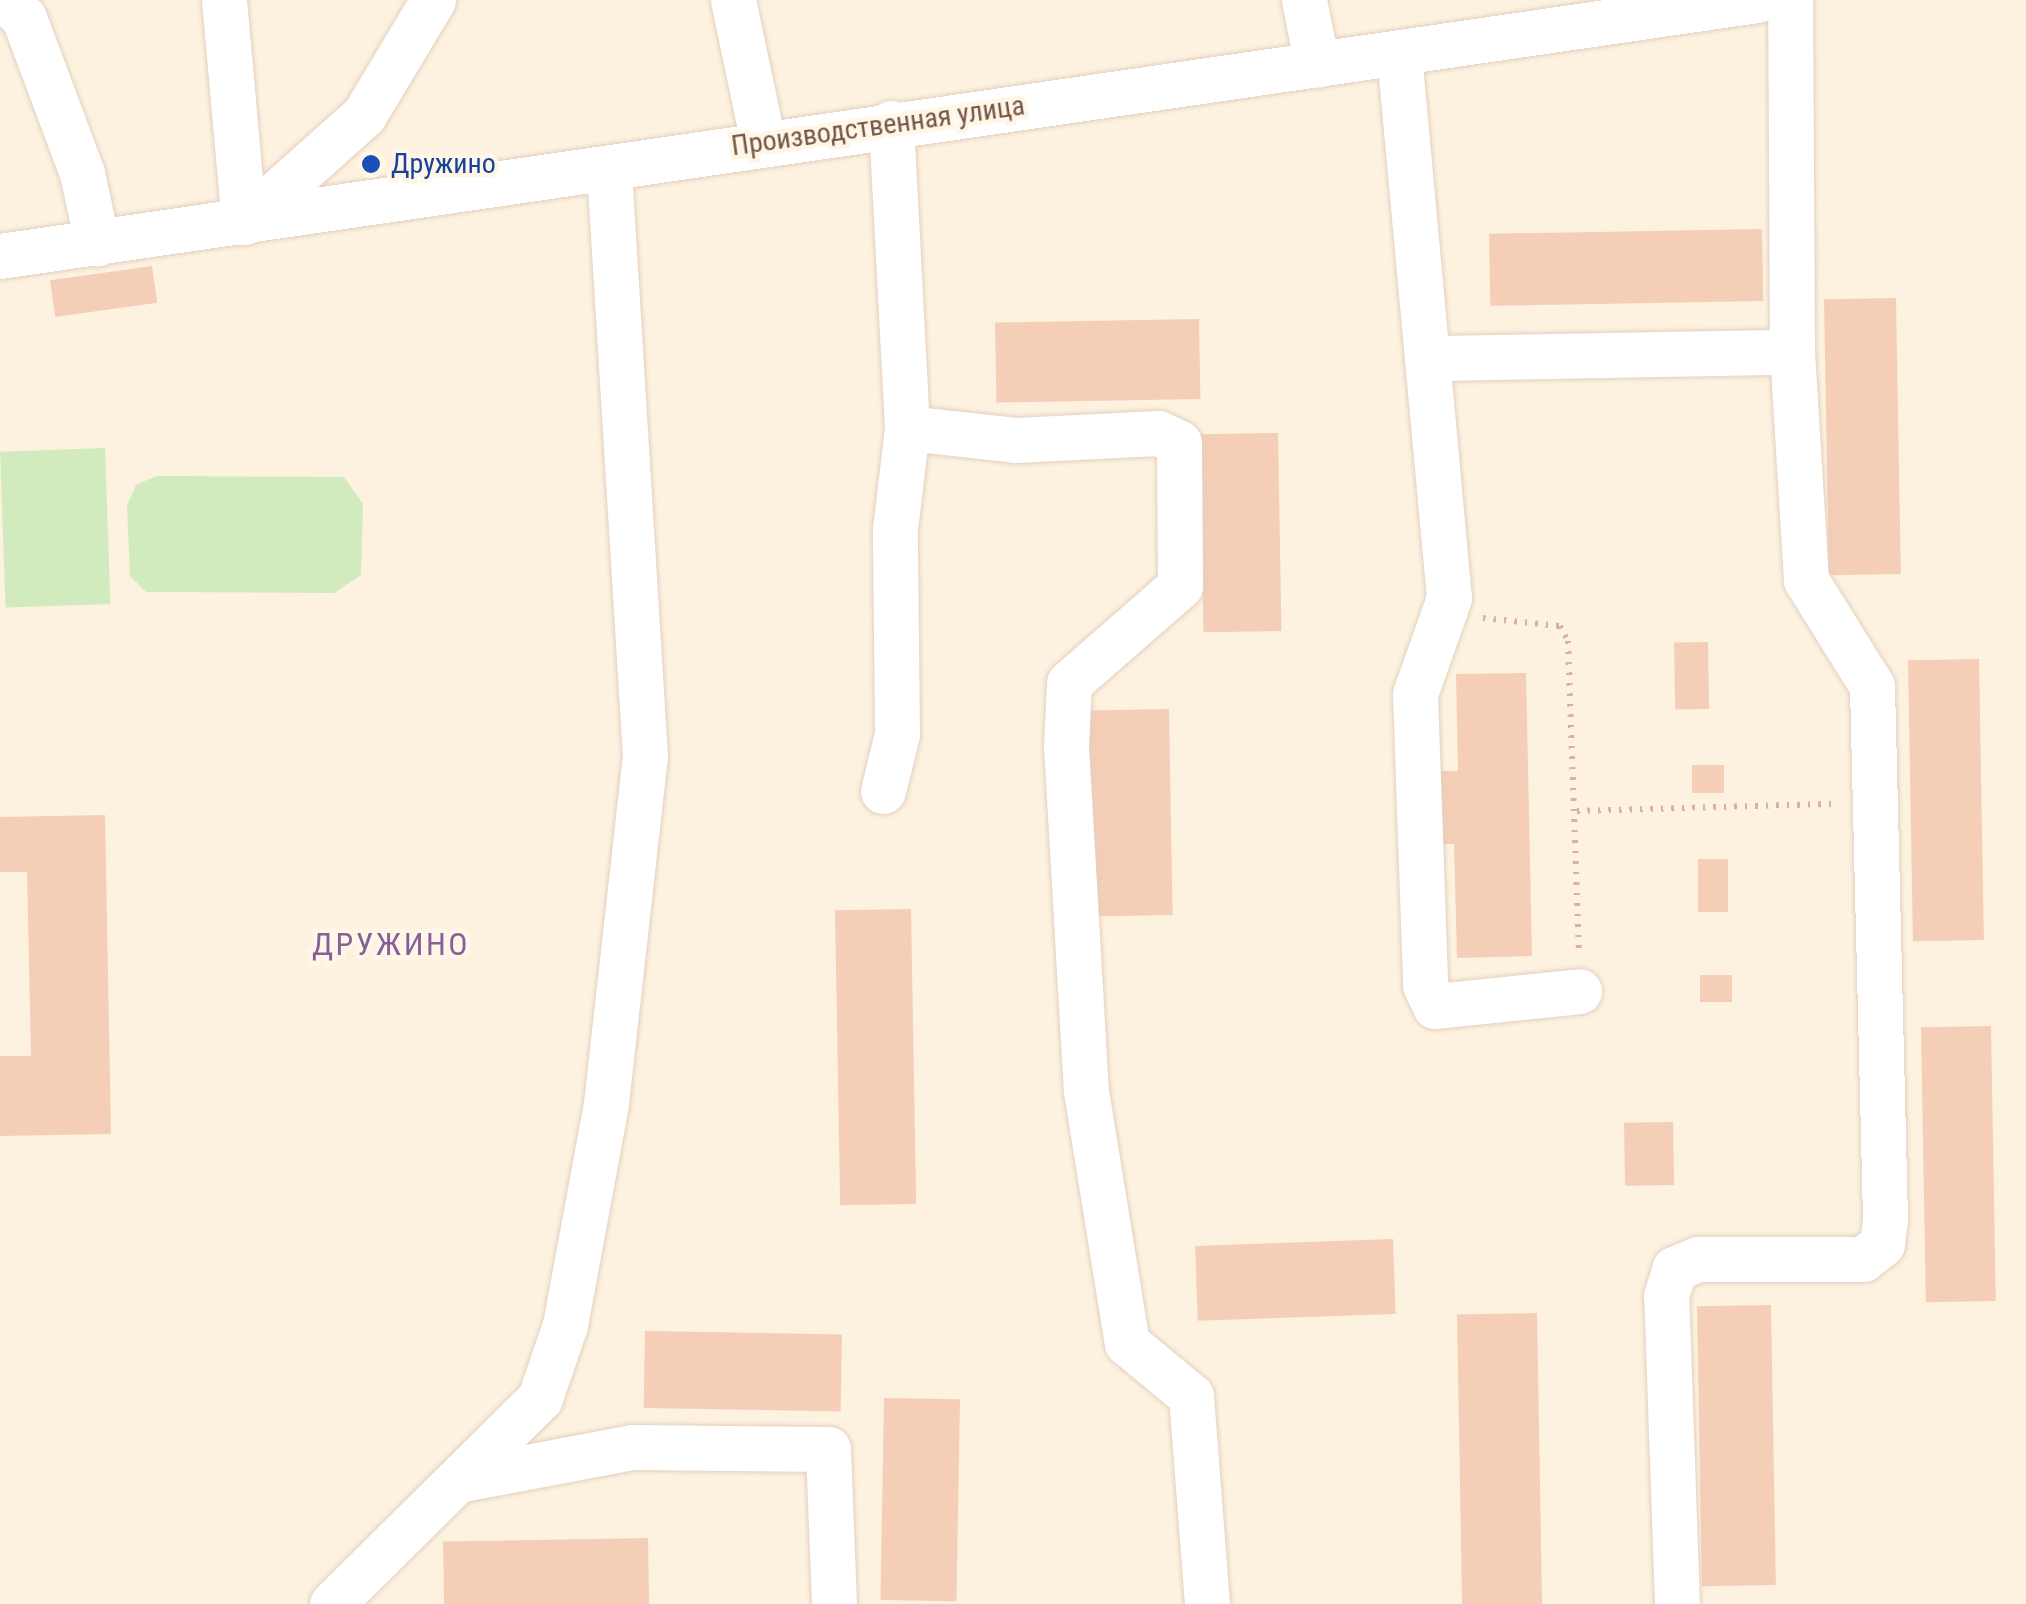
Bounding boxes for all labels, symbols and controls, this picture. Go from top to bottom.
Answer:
street label: Производственная улица [729,89,1027,163]
place label: Дружино [391,147,496,181]
marker: Дружино [360,153,382,175]
district label: ДРУЖИНО [312,925,470,963]

